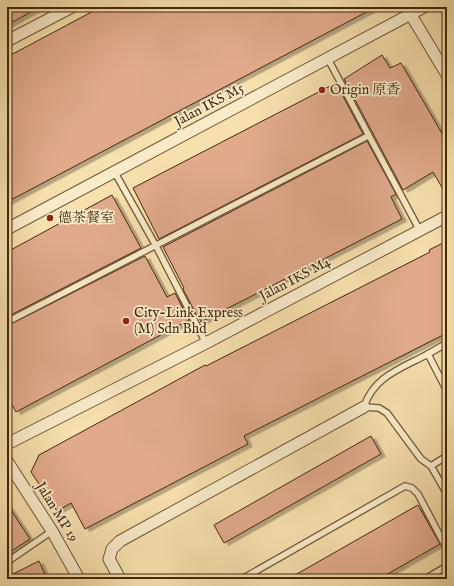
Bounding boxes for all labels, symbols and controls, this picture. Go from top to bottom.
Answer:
street label: Jalan IKS M5 [169,79,247,132]
place label: Origin 原香 [330,81,400,99]
marker: Origin 原香 [317,85,327,95]
place label: 德茶餐室 [58,209,114,227]
marker: 德茶餐室 [45,213,55,223]
street label: Jalan IKS M4 [254,253,334,306]
place label: City-Link Express (M) Sdn Bhd [134,304,243,338]
marker: City-Link Express (M) Sdn Bhd [121,316,131,326]
street label: Jalan MP 19 [30,477,83,545]

